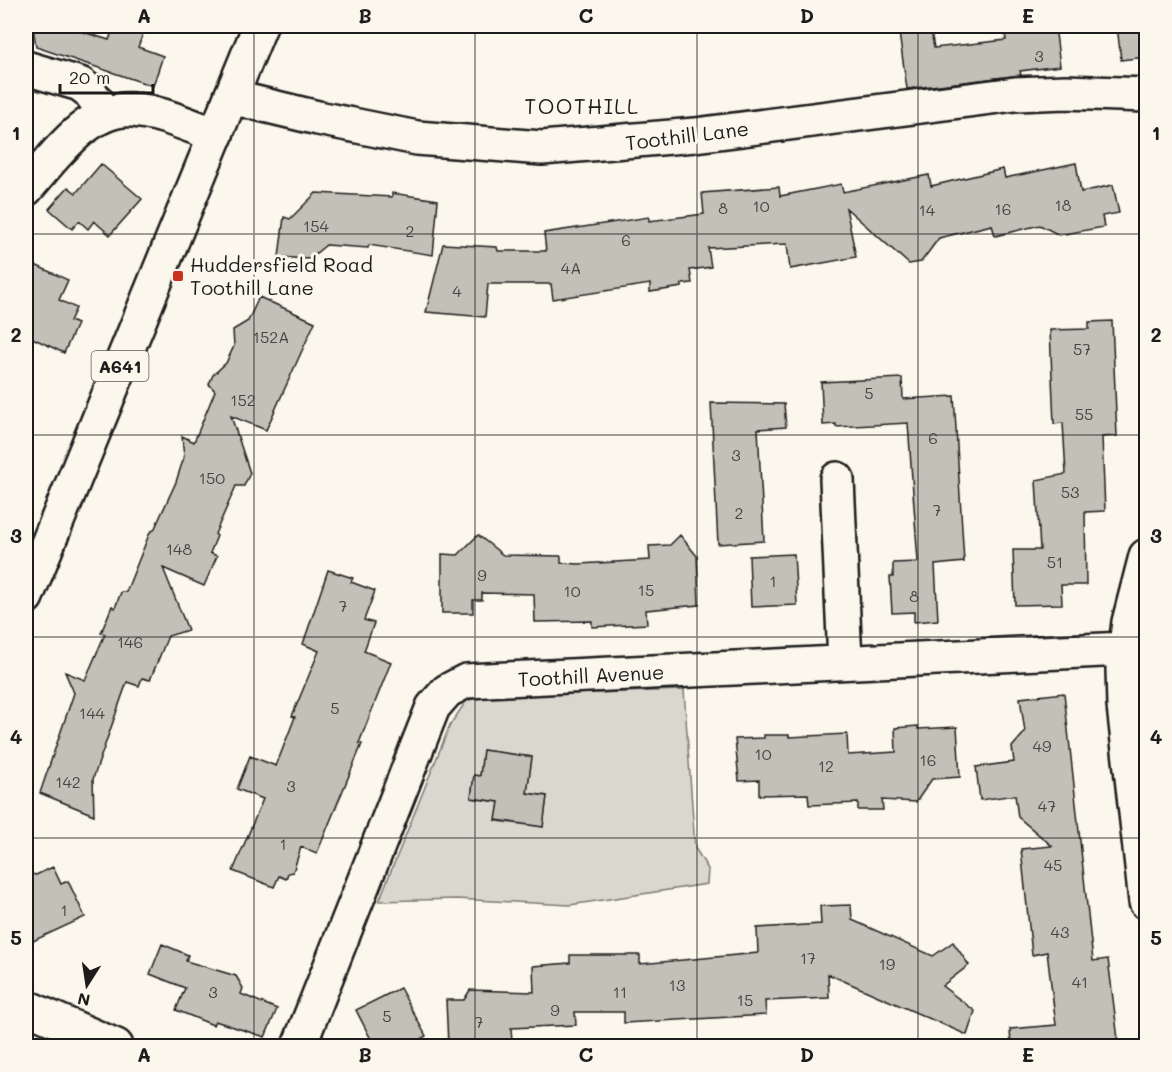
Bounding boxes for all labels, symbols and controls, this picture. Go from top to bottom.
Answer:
text: A [137,2,151,28]
text: B [358,2,372,28]
text: C [579,2,594,28]
text: D [800,2,814,28]
text: E [1022,2,1034,28]
house number: 3 [1034,45,1044,66]
scale bar [60,57,153,95]
text: 20 m [69,65,110,89]
district label: TOOTHILL [525,92,639,119]
street label: Toothill Lane [624,115,750,155]
text: 1 [12,119,20,145]
text: 1 [1152,119,1160,145]
house number: 18 [1055,194,1072,215]
house number: 10 [752,195,770,216]
house number: 8 [718,197,728,218]
house number: 16 [995,198,1011,219]
house number: 14 [919,199,936,220]
house number: 154 [303,215,330,236]
house number: 2 [406,220,414,241]
house number: 6 [621,229,631,250]
place label: Huddersfield Road Toothill Lane [190,251,373,300]
house number: 4A [561,257,581,278]
marker: Huddersfield Road Toothill Lane [171,269,185,283]
house number: 4 [452,280,462,301]
text: 2 [10,321,22,347]
text: 2 [1150,321,1162,347]
house number: 152A [253,326,289,347]
house number: 57 [1073,338,1091,359]
road number: A641 [92,351,148,381]
house number: 5 [864,382,874,403]
house number: 152 [230,389,256,410]
house number: 55 [1075,403,1093,424]
house number: 6 [928,427,938,448]
house number: 3 [731,444,741,465]
house number: 150 [199,467,225,488]
house number: 53 [1061,481,1079,502]
house number: 7 [933,499,942,520]
house number: 2 [735,502,743,523]
text: 3 [10,522,22,548]
text: 3 [1150,522,1162,548]
house number: 148 [166,538,192,559]
house number: 51 [1047,551,1063,572]
house number: 9 [477,564,487,585]
house number: 1 [769,570,777,591]
house number: 15 [638,579,654,600]
house number: 10 [563,580,581,601]
house number: 8 [909,585,919,606]
house number: 7 [339,595,348,616]
house number: 146 [117,631,143,652]
street label: Toothill Avenue [517,658,665,692]
house number: 5 [330,697,340,718]
house number: 144 [79,702,106,723]
text: 4 [10,723,23,749]
text: 4 [1150,723,1163,749]
house number: 49 [1033,735,1051,756]
house number: 10 [754,743,772,764]
house number: 16 [920,749,936,770]
house number: 12 [818,755,834,776]
house number: 142 [55,771,81,792]
house number: 3 [286,775,296,796]
house number: 47 [1038,795,1056,816]
house number: 1 [279,833,287,854]
house number: 45 [1044,854,1062,875]
house number: 1 [60,899,68,920]
house number: 43 [1051,921,1069,942]
text: 5 [10,924,22,950]
text: 5 [1150,924,1162,950]
house number: 17 [800,947,816,968]
house number: 19 [879,953,895,974]
north arrow [57,955,117,1015]
house number: 41 [1072,971,1088,992]
house number: 13 [669,974,685,995]
house number: 3 [208,981,218,1002]
house number: 11 [613,981,627,1002]
text: N [76,989,92,1012]
house number: 15 [737,989,753,1010]
house number: 9 [550,999,560,1020]
house number: 5 [382,1005,392,1026]
house number: 7 [475,1011,484,1032]
text: A [137,1041,151,1067]
text: B [358,1041,372,1067]
text: C [579,1041,594,1067]
text: D [800,1041,814,1067]
text: E [1022,1041,1034,1067]

